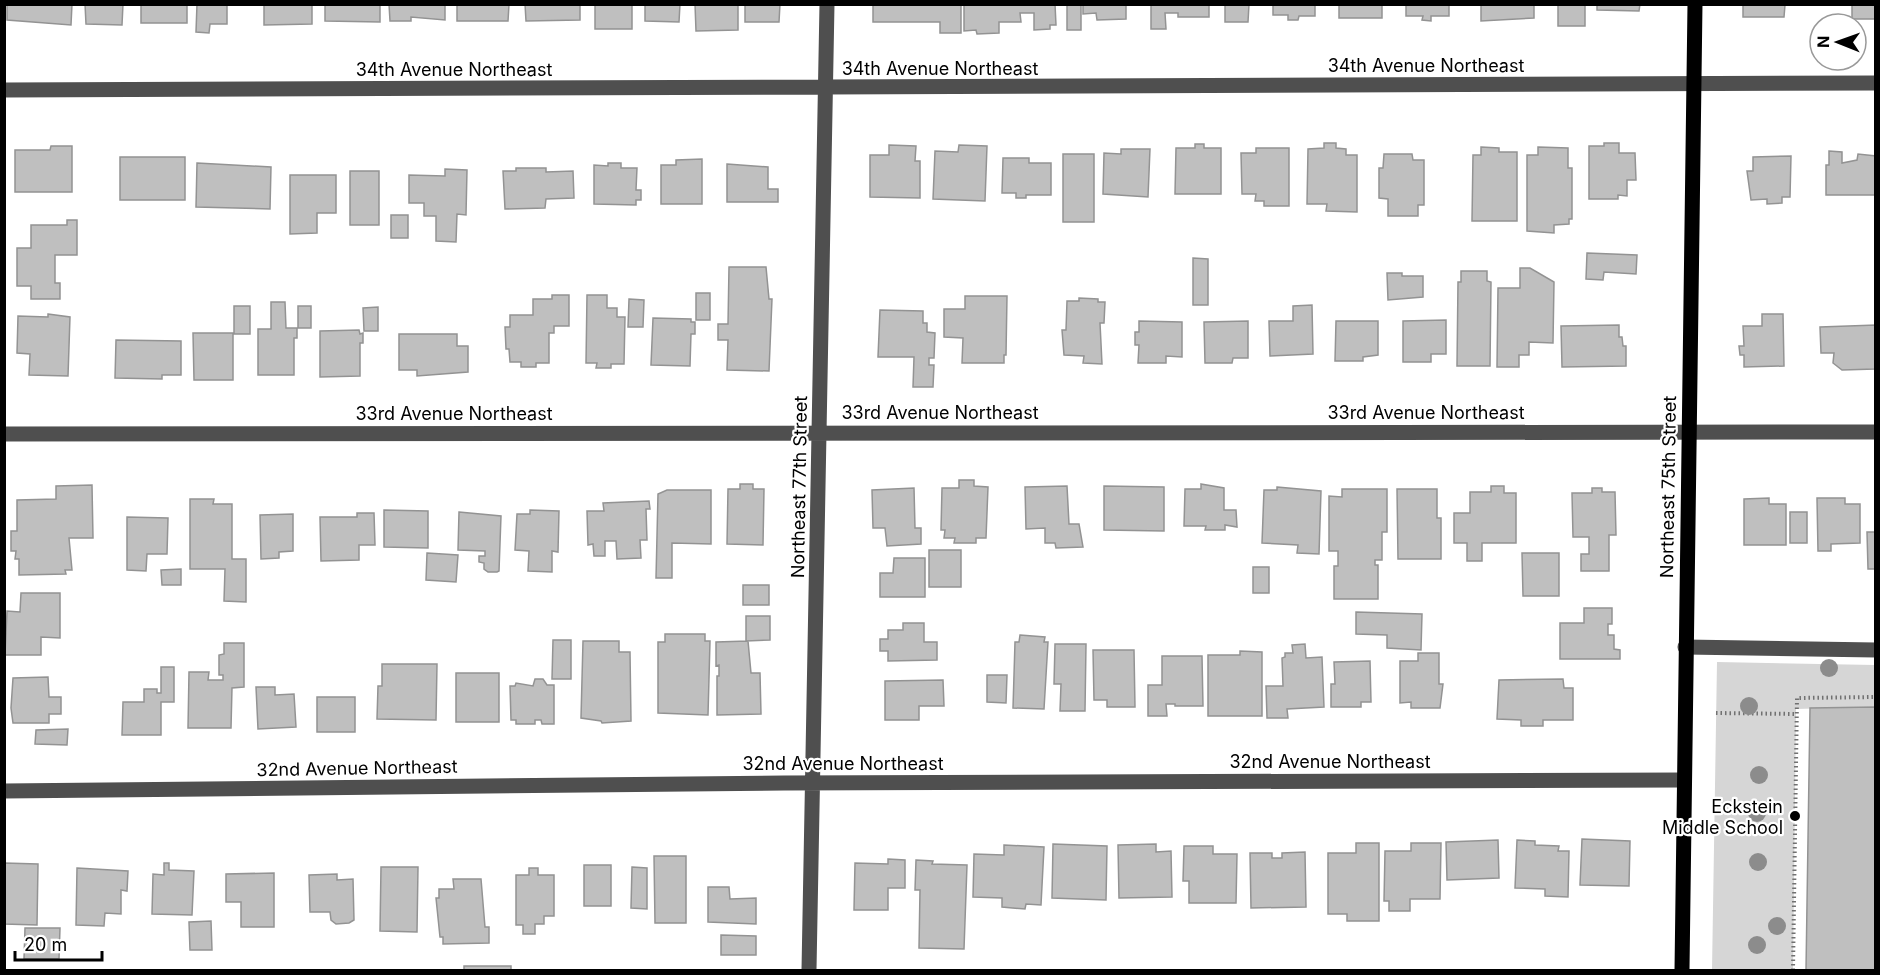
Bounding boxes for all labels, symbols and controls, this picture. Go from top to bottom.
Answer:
north arrow [1808,12,1868,72]
text: N [1813,35,1833,48]
street label: 34th Avenue Northeast [1328,55,1524,76]
street label: 34th Avenue Northeast [842,58,1038,79]
street label: 34th Avenue Northeast [356,59,552,80]
street label: Northeast 75th Street [1656,395,1680,578]
street label: Northeast 77th Street [787,396,811,578]
street label: 33rd Avenue Northeast [841,402,1039,423]
street label: 33rd Avenue Northeast [1327,402,1525,423]
street label: 33rd Avenue Northeast [355,403,553,424]
street label: 32nd Avenue Northeast [1229,751,1431,772]
street label: 32nd Avenue Northeast [742,753,944,774]
street label: 32nd Avenue Northeast [256,756,458,780]
place label: Eckstein Middle School [1662,796,1783,838]
marker: Eckstein Middle School [1788,809,1802,823]
scale bar [15,924,102,962]
text: 20 m [24,934,67,955]

